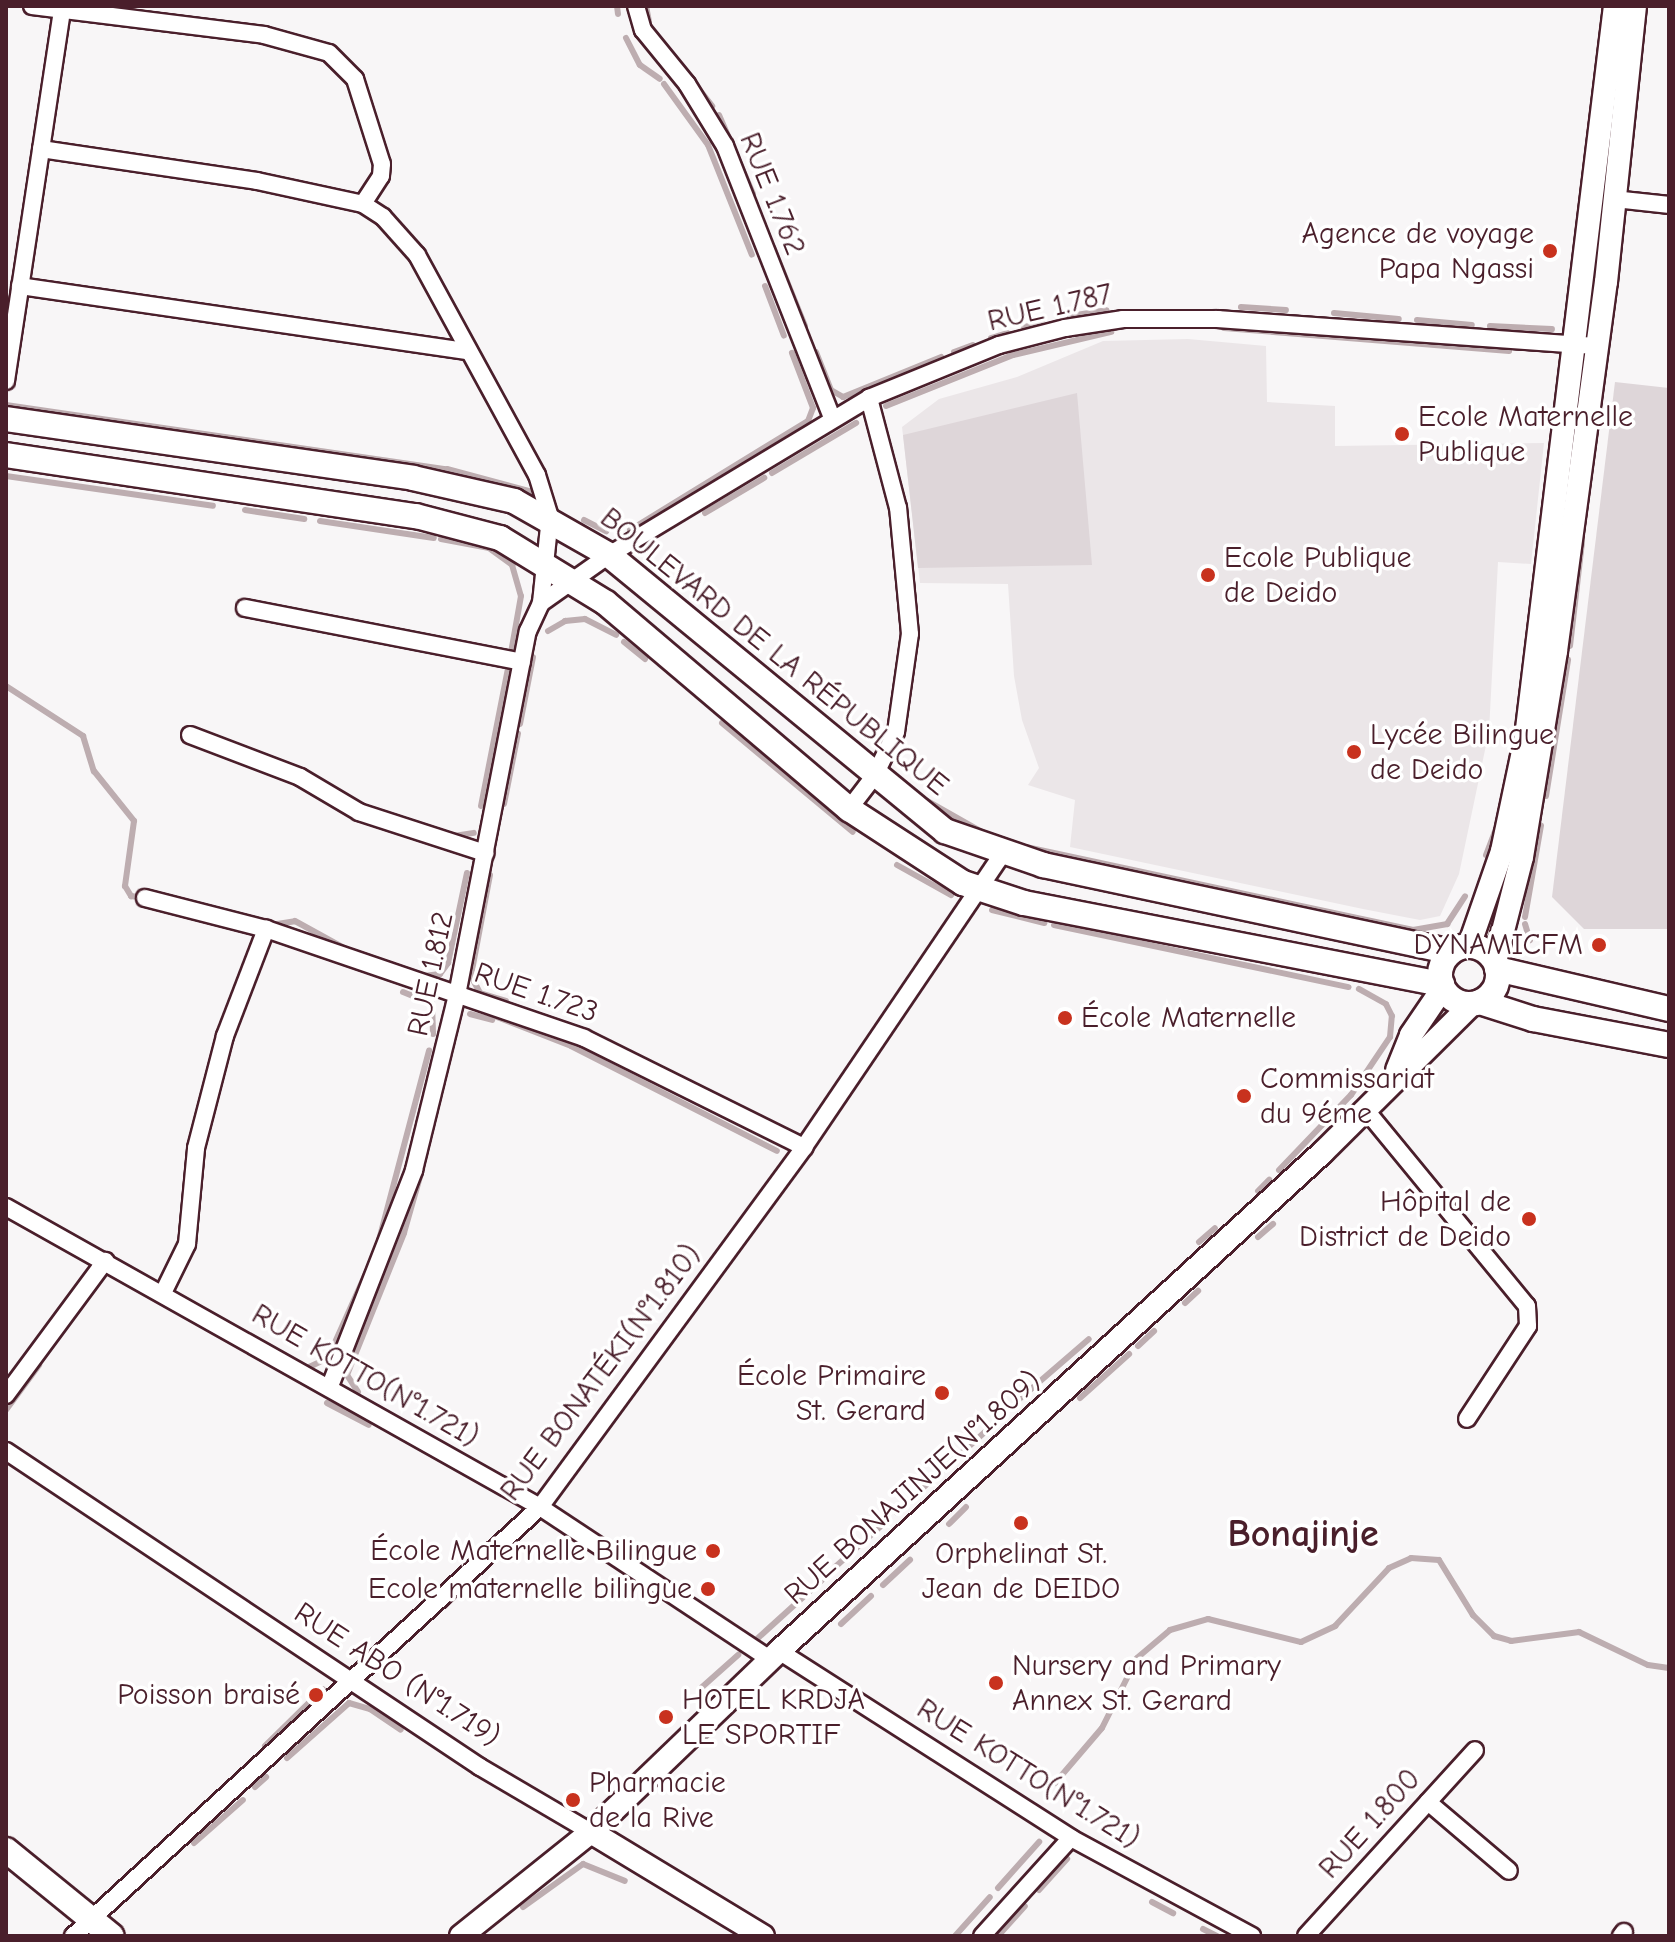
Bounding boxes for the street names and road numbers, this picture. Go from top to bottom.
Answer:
street label: RUE 1.762 [731,127,813,261]
street label: RUE 1.787 [984,276,1116,340]
street label: BOULEVARD DE LA RÉPUBLIQUE [593,500,955,804]
street label: RUE 1.812 [400,909,462,1039]
street label: RUE 1.723 [470,955,602,1031]
street label: RUE BONATÉKI(N°1.810) [493,1238,709,1508]
street label: RUE KOTTO(N°1.721) [245,1296,485,1456]
street label: RUE BONAJINJE(N°1.809) [777,1363,1049,1613]
street label: RUE ABO (N°1.719) [287,1595,507,1755]
street label: RUE KOTTO(N°1.721) [910,1691,1146,1857]
street label: RUE 1.800 [1311,1762,1429,1886]

